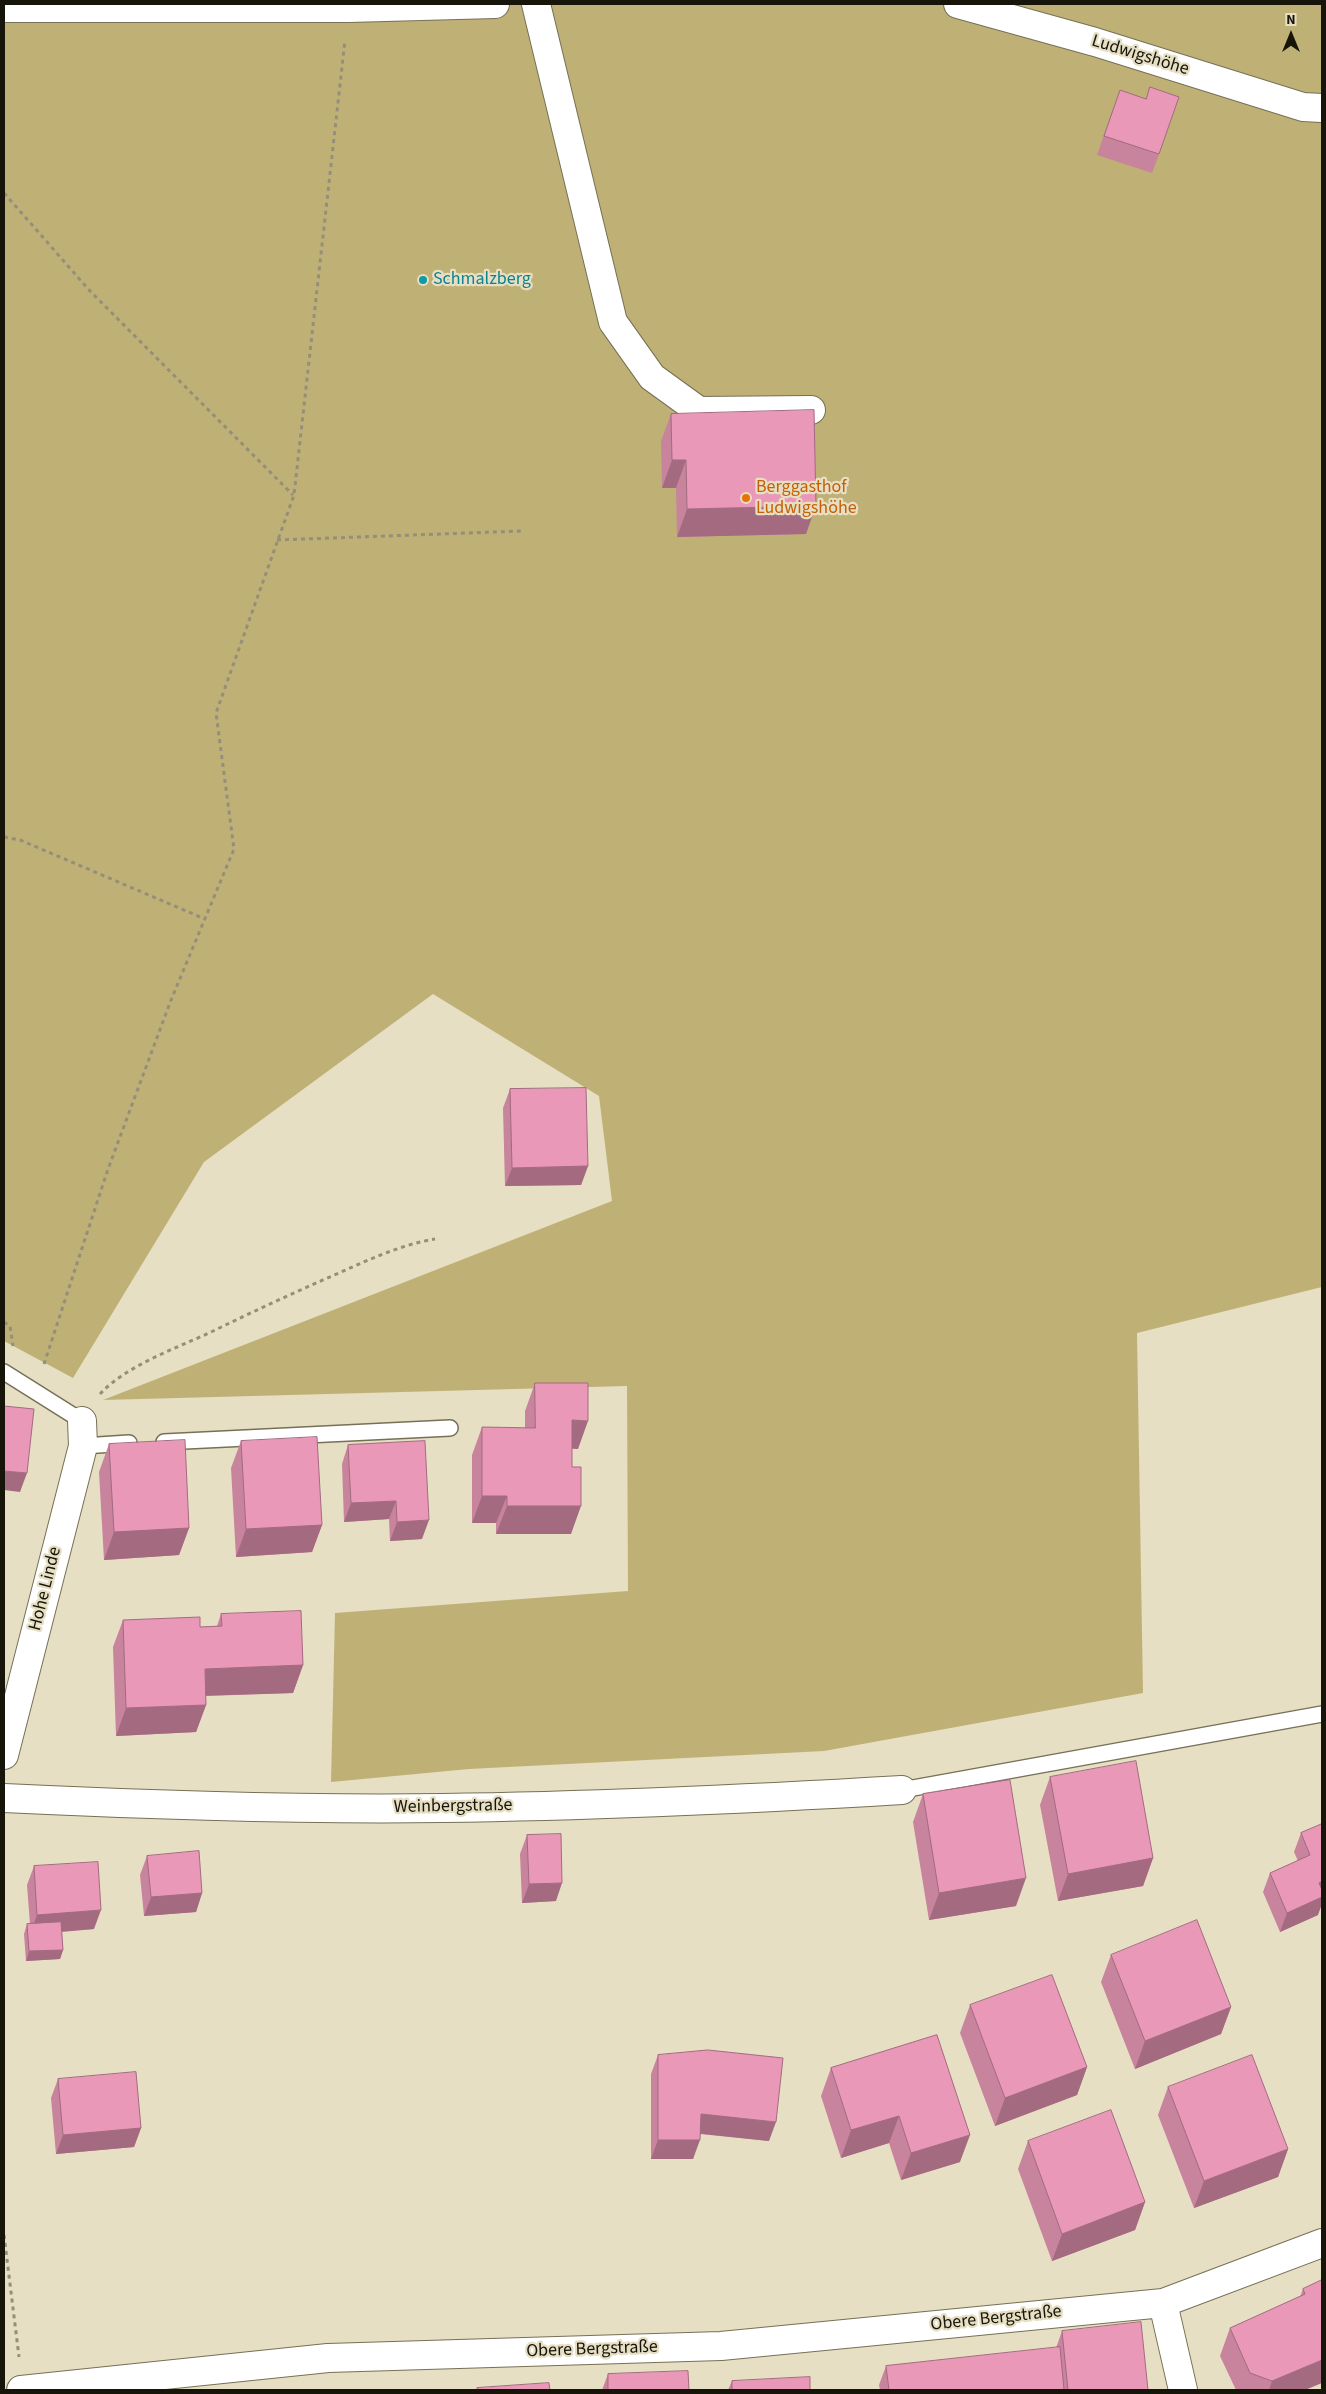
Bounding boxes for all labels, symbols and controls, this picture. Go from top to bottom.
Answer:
north arrow [1266,10,1316,60]
text: N [1286,10,1296,30]
street label: Ludwigshöhe [1089,31,1191,81]
place label: Schmalzberg [433,269,531,291]
marker: Schmalzberg [417,274,429,286]
place label: Berggasthof Ludwigshöhe [756,477,857,520]
marker: Berggasthof Ludwigshöhe [740,492,752,504]
street label: Hohe Linde [25,1545,67,1633]
street label: Weinbergstraße [393,1795,513,1819]
street label: Obere Bergstraße [929,2301,1063,2337]
street label: Obere Bergstraße [526,2337,658,2363]

